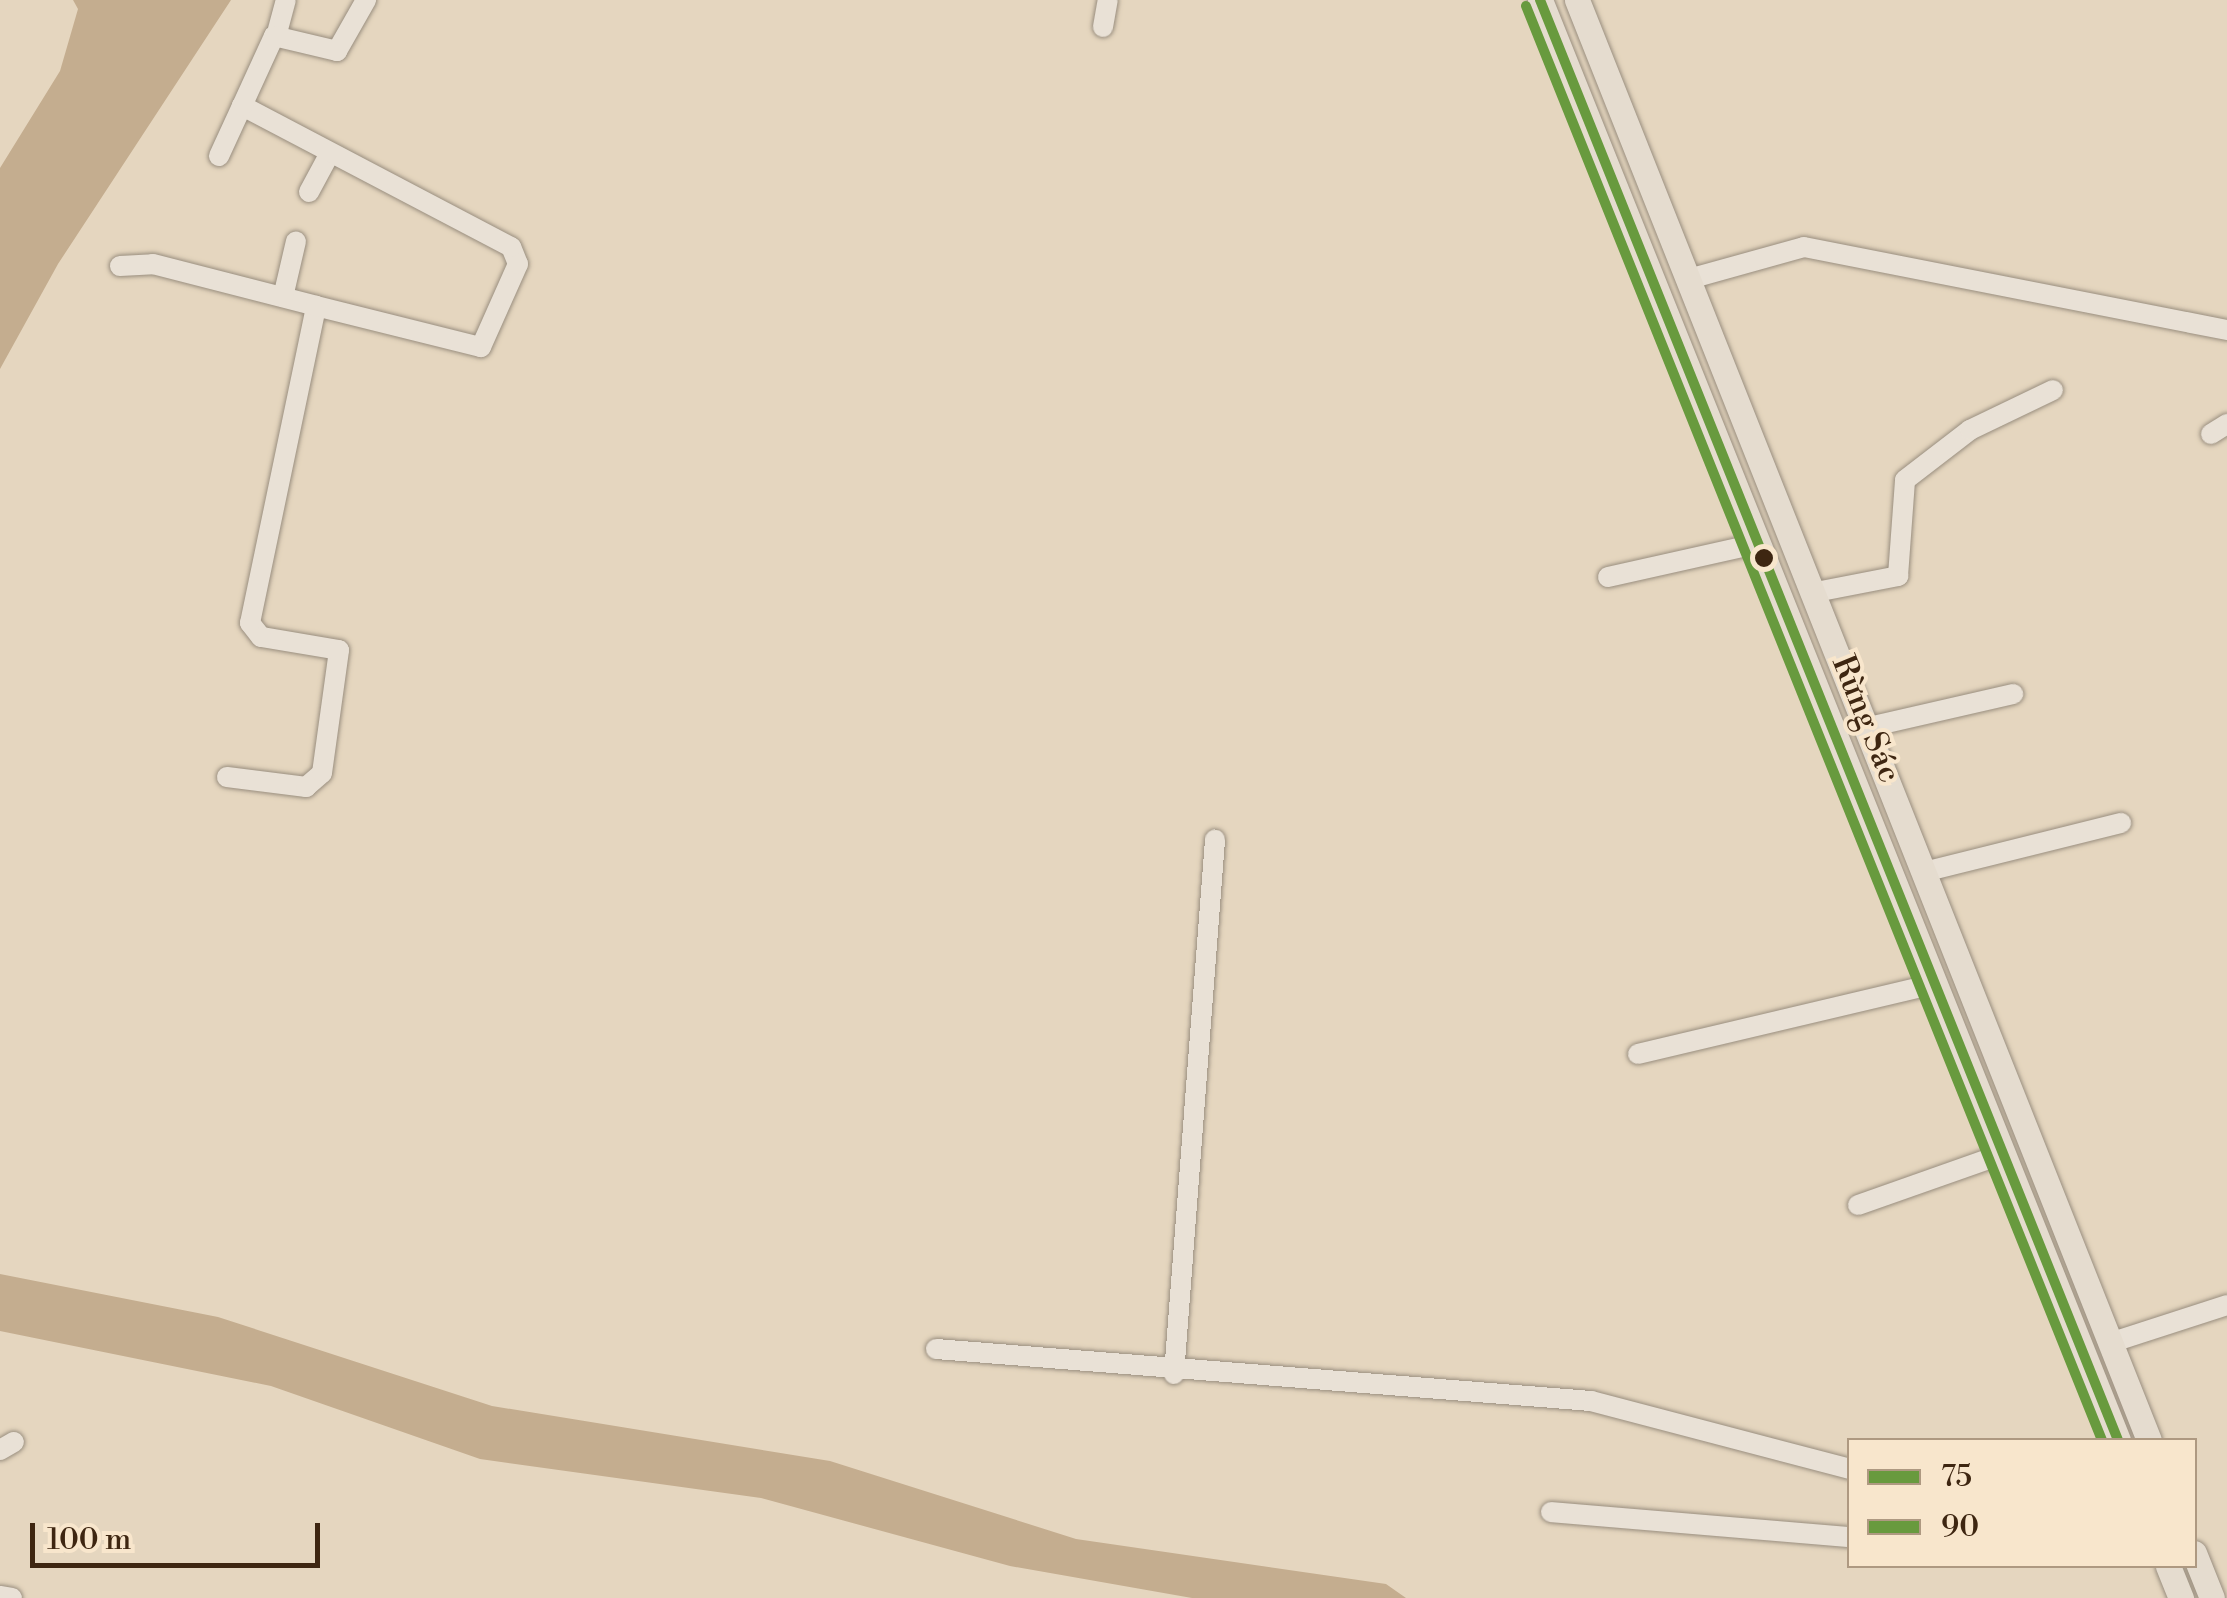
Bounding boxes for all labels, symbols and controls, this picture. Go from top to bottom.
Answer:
unlabelled marker [1754,548,1774,568]
street label: Rừng Sác [1823,650,1909,788]
legend [1847,1438,2197,1568]
text: 75 [1941,1458,1972,1496]
scale bar [35,1503,325,1565]
text: 90 [1941,1508,1979,1546]
text: 100 m [47,1521,131,1559]

